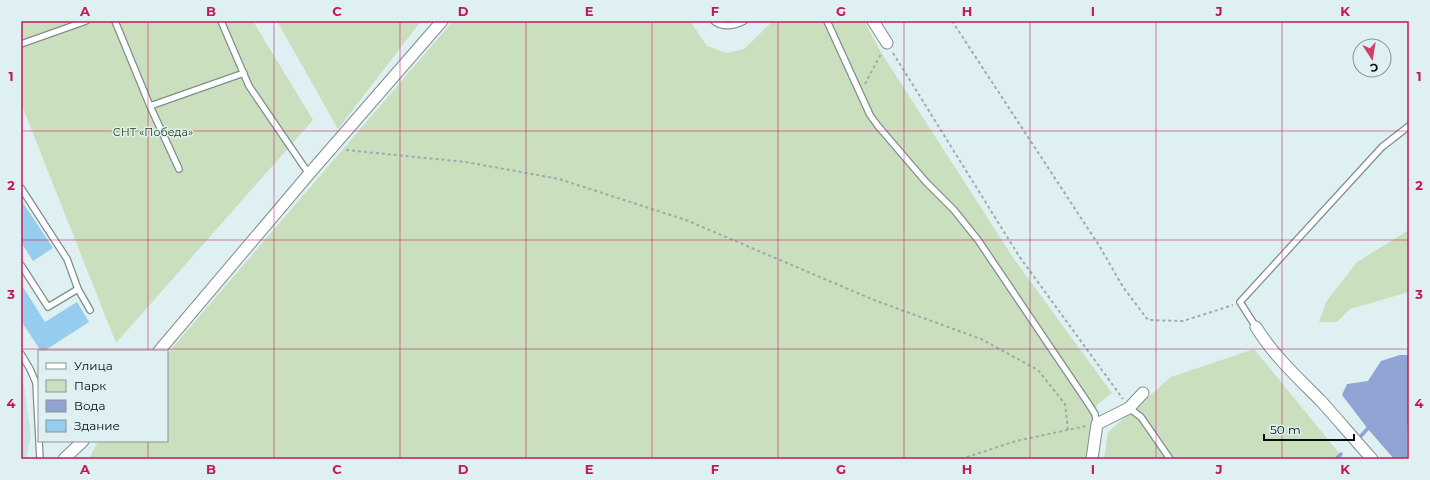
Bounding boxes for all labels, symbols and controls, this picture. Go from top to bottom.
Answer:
text: A [79,3,91,19]
text: B [206,3,216,19]
text: C [332,3,342,19]
text: D [458,3,469,19]
text: E [585,3,594,19]
text: F [711,3,719,19]
text: G [836,3,846,19]
text: H [962,3,972,19]
text: I [1091,3,1095,19]
text: J [1214,3,1223,19]
text: K [1340,3,1350,19]
north arrow [1352,38,1392,78]
text: С [1369,60,1379,75]
text: 1 [8,68,14,84]
text: 1 [1416,68,1422,84]
park label: СНТ «Победа» [113,125,193,139]
text: 2 [7,177,15,193]
text: 2 [1415,177,1423,193]
text: 3 [6,286,15,302]
text: 3 [1414,286,1423,302]
legend [38,350,168,442]
text: Улица [74,358,113,373]
text: Парк [74,378,106,393]
text: 4 [7,395,16,411]
text: 4 [1415,395,1424,411]
text: Вода [74,398,105,413]
scale bar [1264,416,1354,442]
text: Здание [74,418,120,433]
text: 50 m [1270,422,1301,437]
text: A [79,461,91,477]
text: B [206,461,216,477]
text: C [332,461,342,477]
text: D [458,461,469,477]
text: E [585,461,594,477]
text: F [711,461,719,477]
text: G [836,461,846,477]
text: H [962,461,972,477]
text: I [1091,461,1095,477]
text: J [1214,461,1223,477]
text: K [1340,461,1350,477]

